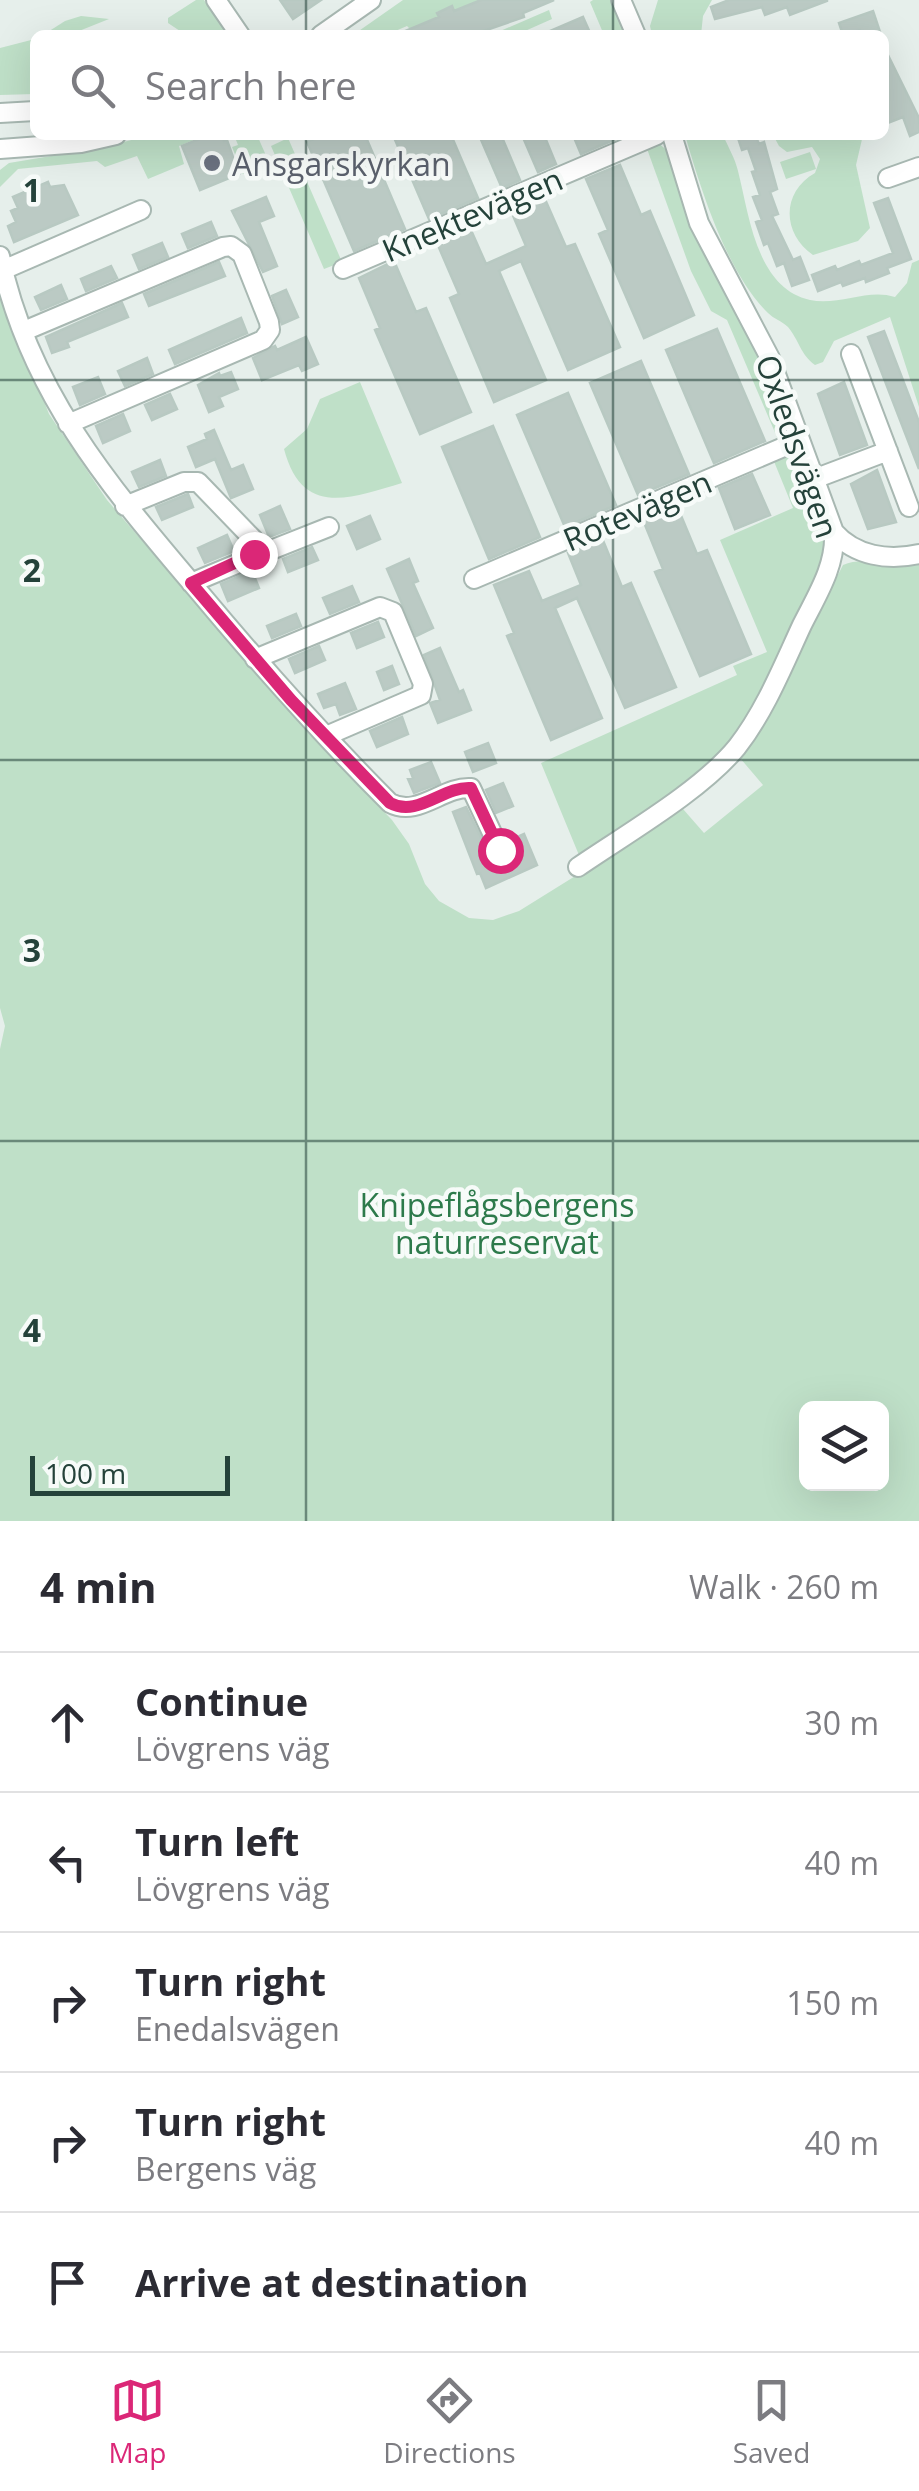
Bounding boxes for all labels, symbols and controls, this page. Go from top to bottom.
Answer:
search box [30,30,889,140]
icon: search [65,58,120,113]
text: Search here [145,59,357,111]
place label: Ansgarskyrkan [232,142,451,185]
marker: Ansgarskyrkan [201,152,223,174]
street label: Knektevägen [375,157,569,271]
text: 1 [23,168,41,211]
street label: Oxledsvägen [747,349,849,543]
street label: Rotevägen [556,460,718,560]
route end [232,532,278,578]
text: 2 [23,548,41,591]
route start [478,828,524,874]
text: 3 [23,928,41,971]
park label: Knipeflågsbergens naturreservat [360,1183,634,1263]
text: 4 [23,1308,41,1351]
map controls [799,1401,889,1491]
button: layers [799,1401,889,1491]
scale bar [30,1451,230,1496]
text: 100 m [45,1454,126,1492]
text: 4 min [40,1558,157,1615]
text: Walk · 260 m [689,1565,879,1608]
text: Continue [135,1675,308,1727]
icon: ahead [40,1695,95,1750]
text: 30 m [804,1701,879,1744]
text: Lövgrens väg [135,1727,330,1770]
text: Turn left [135,1815,299,1867]
icon: left [40,1835,95,1890]
text: 40 m [804,1841,879,1884]
text: Lövgrens väg [135,1867,330,1910]
text: Turn right [135,1955,326,2007]
icon: right [40,1975,95,2030]
text: 150 m [786,1981,879,2024]
text: Enedalsvägen [135,2007,340,2050]
text: Turn right [135,2095,326,2147]
icon: right [40,2115,95,2170]
text: 40 m [804,2121,879,2164]
text: Bergens väg [135,2147,316,2190]
icon: arrive [40,2255,95,2310]
text: Arrive at destination [135,2256,529,2308]
tab: Map [108,2373,166,2471]
tab: Directions [383,2373,516,2471]
tab: Saved [733,2373,810,2471]

